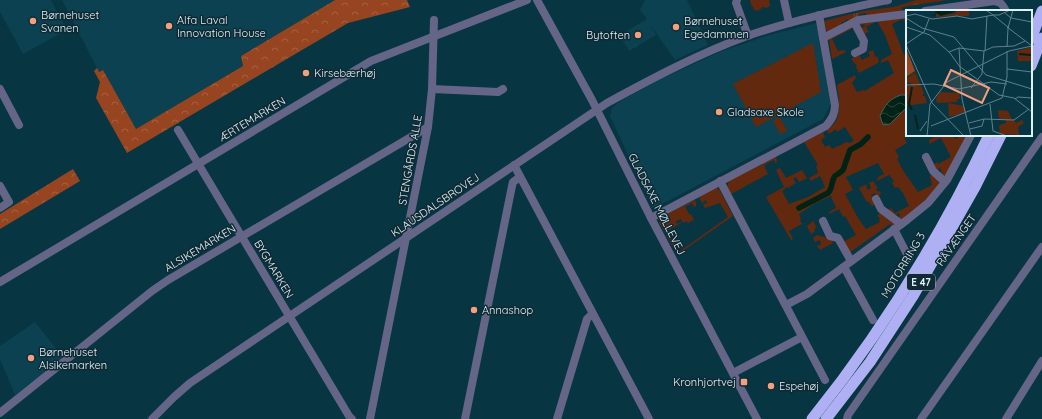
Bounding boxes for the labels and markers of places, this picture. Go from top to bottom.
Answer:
place label: Børnehuset Svanen [41,8,99,35]
place label: Alfa Laval Innovation House [177,13,266,40]
place label: Børnehuset Egedammen [684,14,749,41]
marker: Børnehuset Svanen [28,16,38,26]
marker: Alfa Laval Innovation House [164,21,174,31]
marker: Børnehuset Egedammen [671,22,681,32]
place label: Bytoften [586,28,630,42]
marker: Bytoften [633,30,643,40]
place label: Kirsebærhøj [314,66,376,80]
marker: Kirsebærhøj [301,68,311,78]
place label: Gladsaxe Skole [727,105,804,119]
marker: Gladsaxe Skole [714,107,724,117]
place label: Annashop [482,303,534,317]
marker: Annashop [469,305,479,315]
place label: Børnehuset Alsikemarken [39,345,107,372]
marker: Børnehuset Alsikemarken [26,353,36,363]
place label: Kronhjortvej [673,375,736,389]
marker: Kronhjortvej [739,377,749,387]
place label: Espehøj [779,379,819,393]
marker: Espehøj [766,381,776,391]

